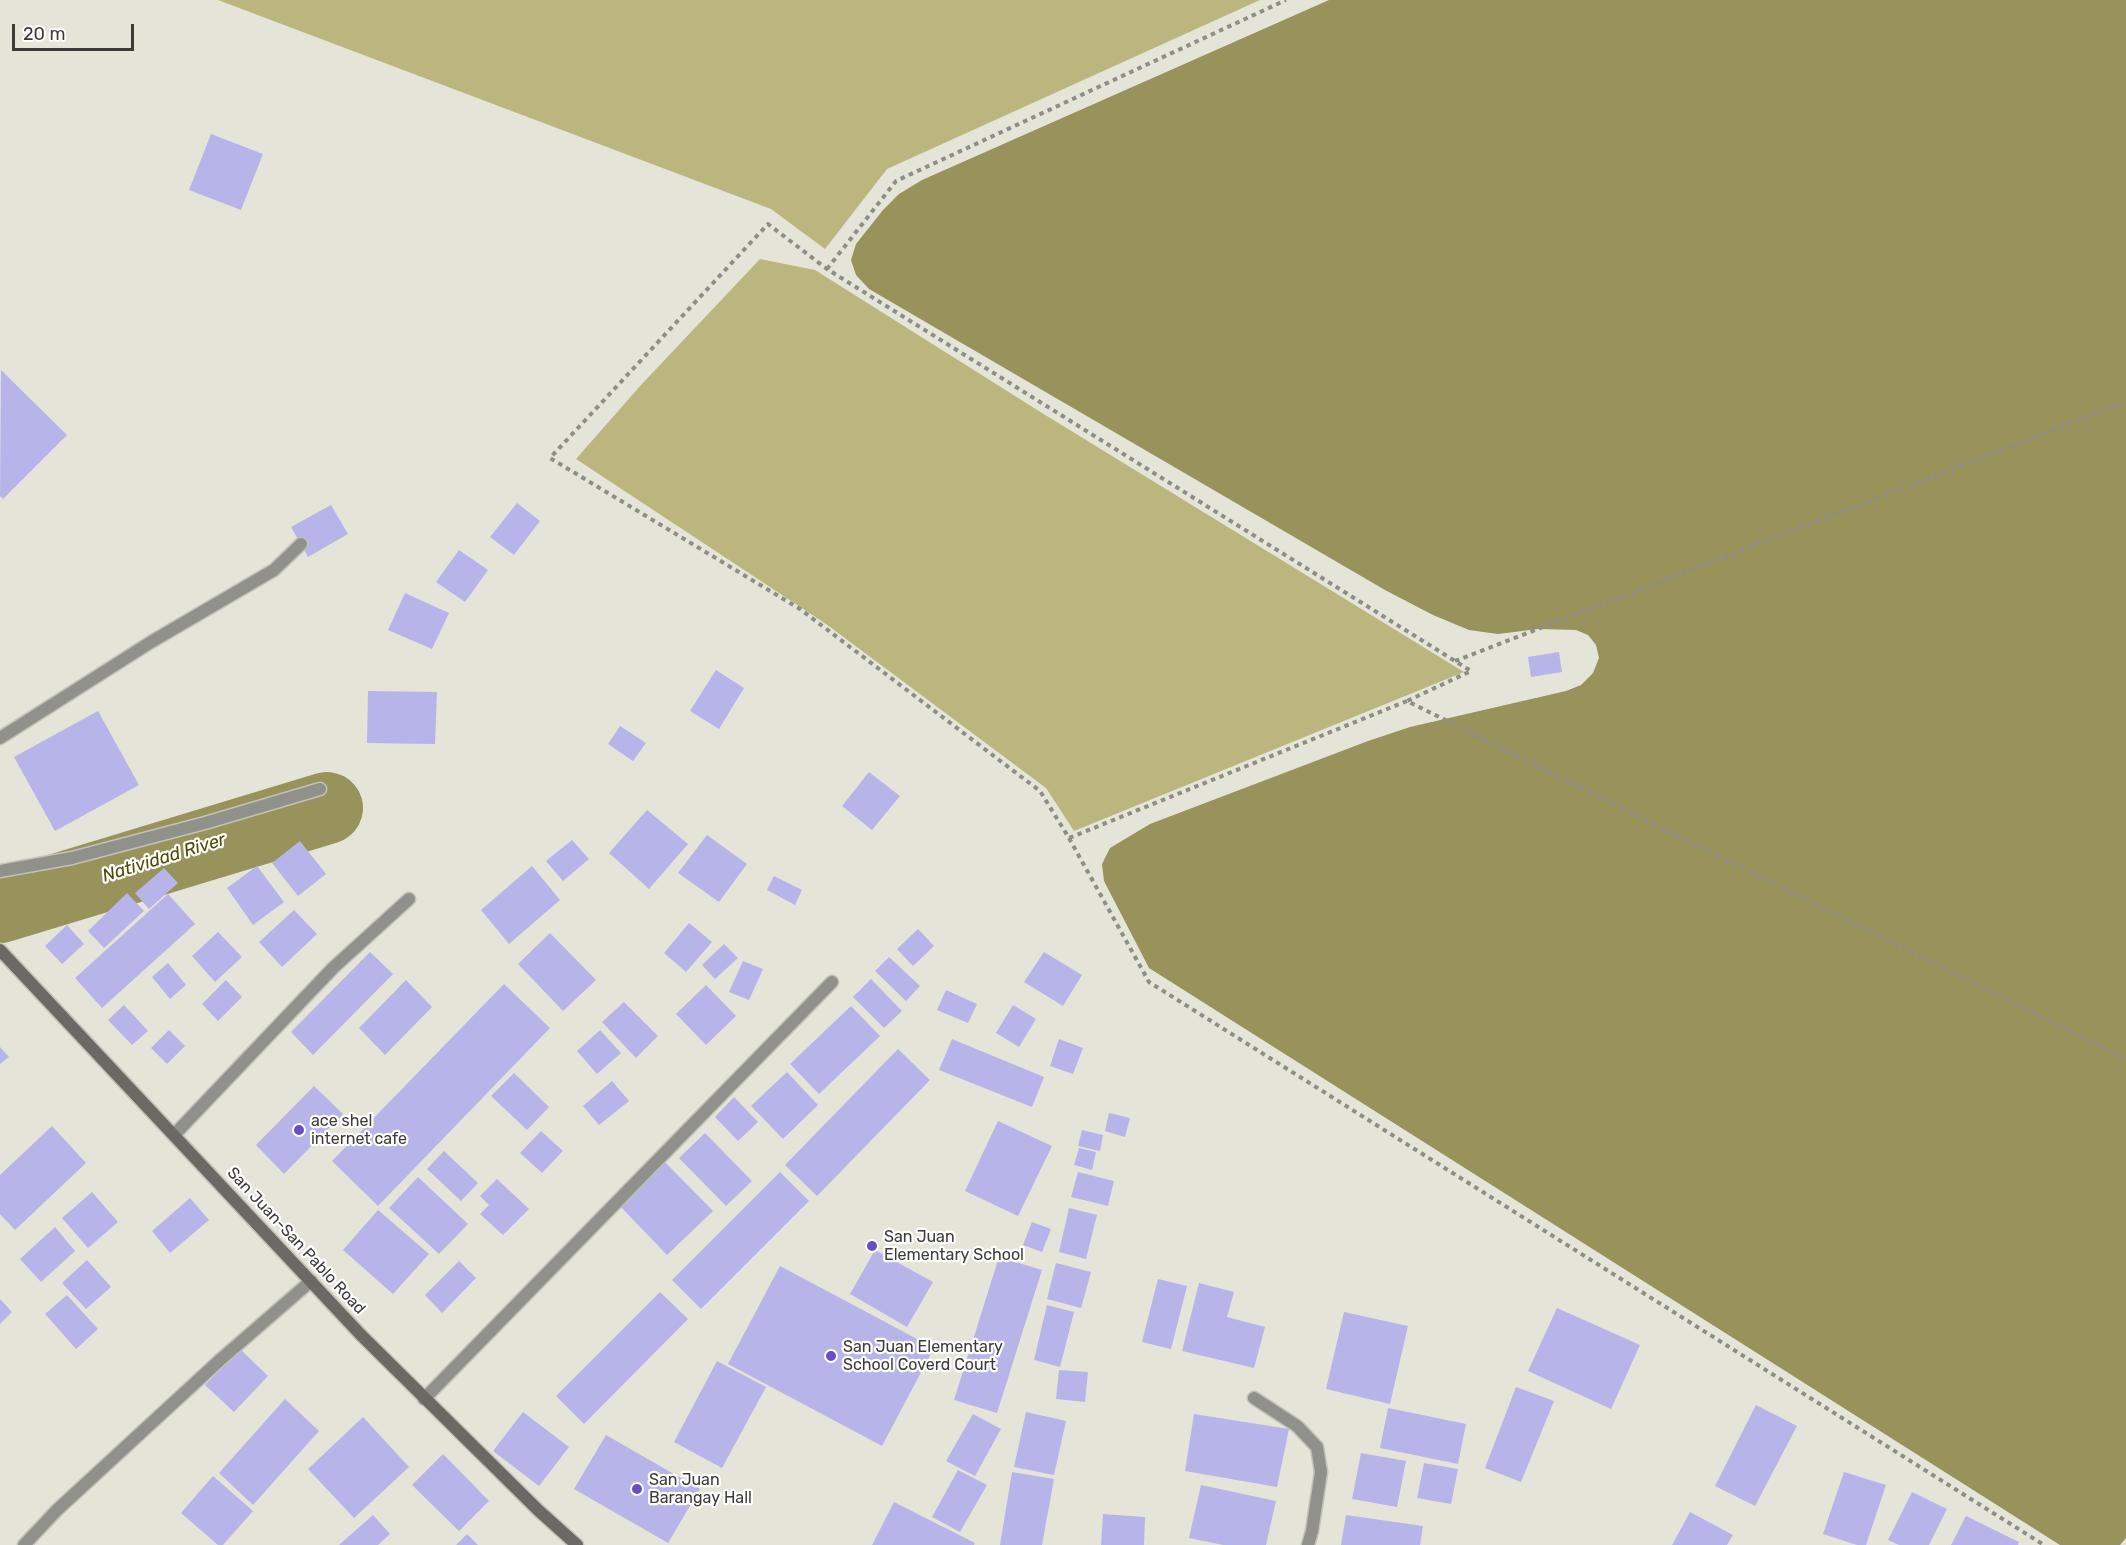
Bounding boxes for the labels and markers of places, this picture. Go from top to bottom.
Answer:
place label: ace shel internet cafe [311,1111,407,1149]
marker: ace shel internet cafe [292,1123,306,1137]
place label: San Juan Elementary School [884,1227,1024,1265]
marker: San Juan Elementary School [865,1239,879,1253]
place label: San Juan Elementary School Coverd Court [843,1337,1003,1375]
marker: San Juan Elementary School Coverd Court [824,1349,838,1363]
place label: San Juan Barangay Hall [649,1470,752,1508]
marker: San Juan Barangay Hall [630,1482,644,1496]

